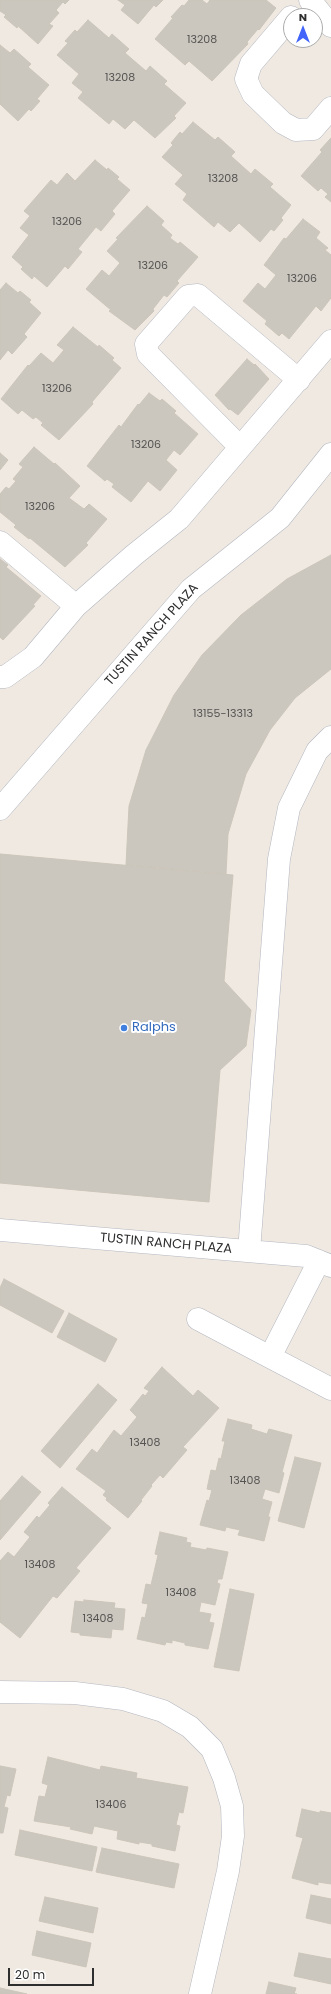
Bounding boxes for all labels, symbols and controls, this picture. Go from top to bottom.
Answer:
north arrow [283,8,323,48]
text: N [299,9,307,25]
house number: 13208 [187,33,217,47]
house number: 13208 [105,71,135,85]
house number: 13208 [208,172,238,186]
house number: 13206 [52,215,82,229]
house number: 13206 [138,259,168,273]
house number: 13206 [287,272,317,286]
house number: 13206 [42,382,72,396]
house number: 13206 [131,438,161,452]
house number: 13206 [25,500,55,514]
street label: TUSTIN RANCH PLAZA [102,581,202,689]
house number: 13155-13313 [193,707,253,721]
place label: Ralphs [132,1020,176,1036]
marker: Ralphs [119,1023,129,1033]
street label: TUSTIN RANCH PLAZA [99,1230,233,1258]
house number: 13408 [130,1436,160,1450]
house number: 13408 [230,1474,260,1488]
house number: 13408 [25,1558,55,1572]
house number: 13408 [166,1586,196,1600]
house number: 13408 [83,1612,113,1626]
house number: 13406 [96,1798,126,1812]
scale bar [10,1960,96,1986]
text: 20 m [15,1966,45,1983]

